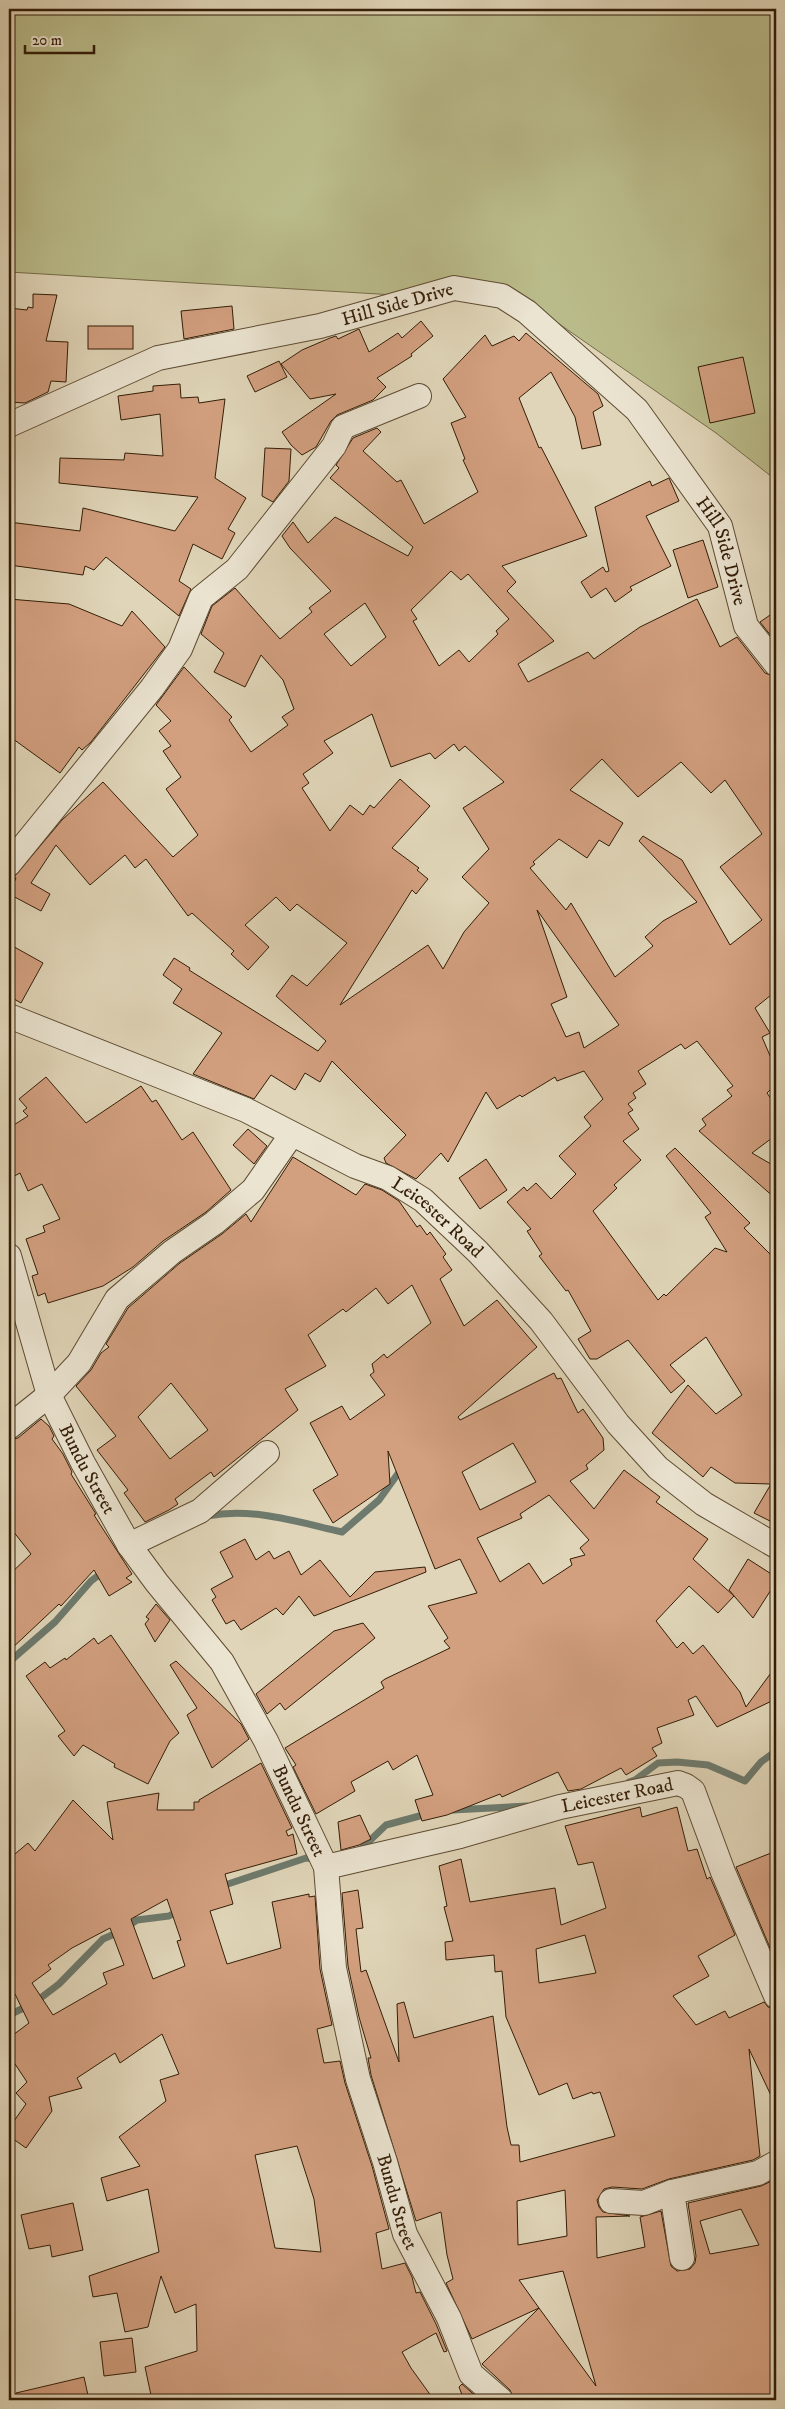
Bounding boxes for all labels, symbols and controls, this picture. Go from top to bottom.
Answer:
scale bar [25,22,94,54]
text: 20 m [32,31,62,50]
street label: Hill Side Drive [339,277,456,331]
street label: Hill Side Drive [691,492,752,608]
street label: Leicester Road [388,1172,488,1263]
street label: Bundu Street [54,1420,121,1518]
street label: Bundu Street [268,1761,331,1860]
street label: Leicester Road [559,1773,676,1818]
street label: Bundu Street [372,2151,423,2254]

